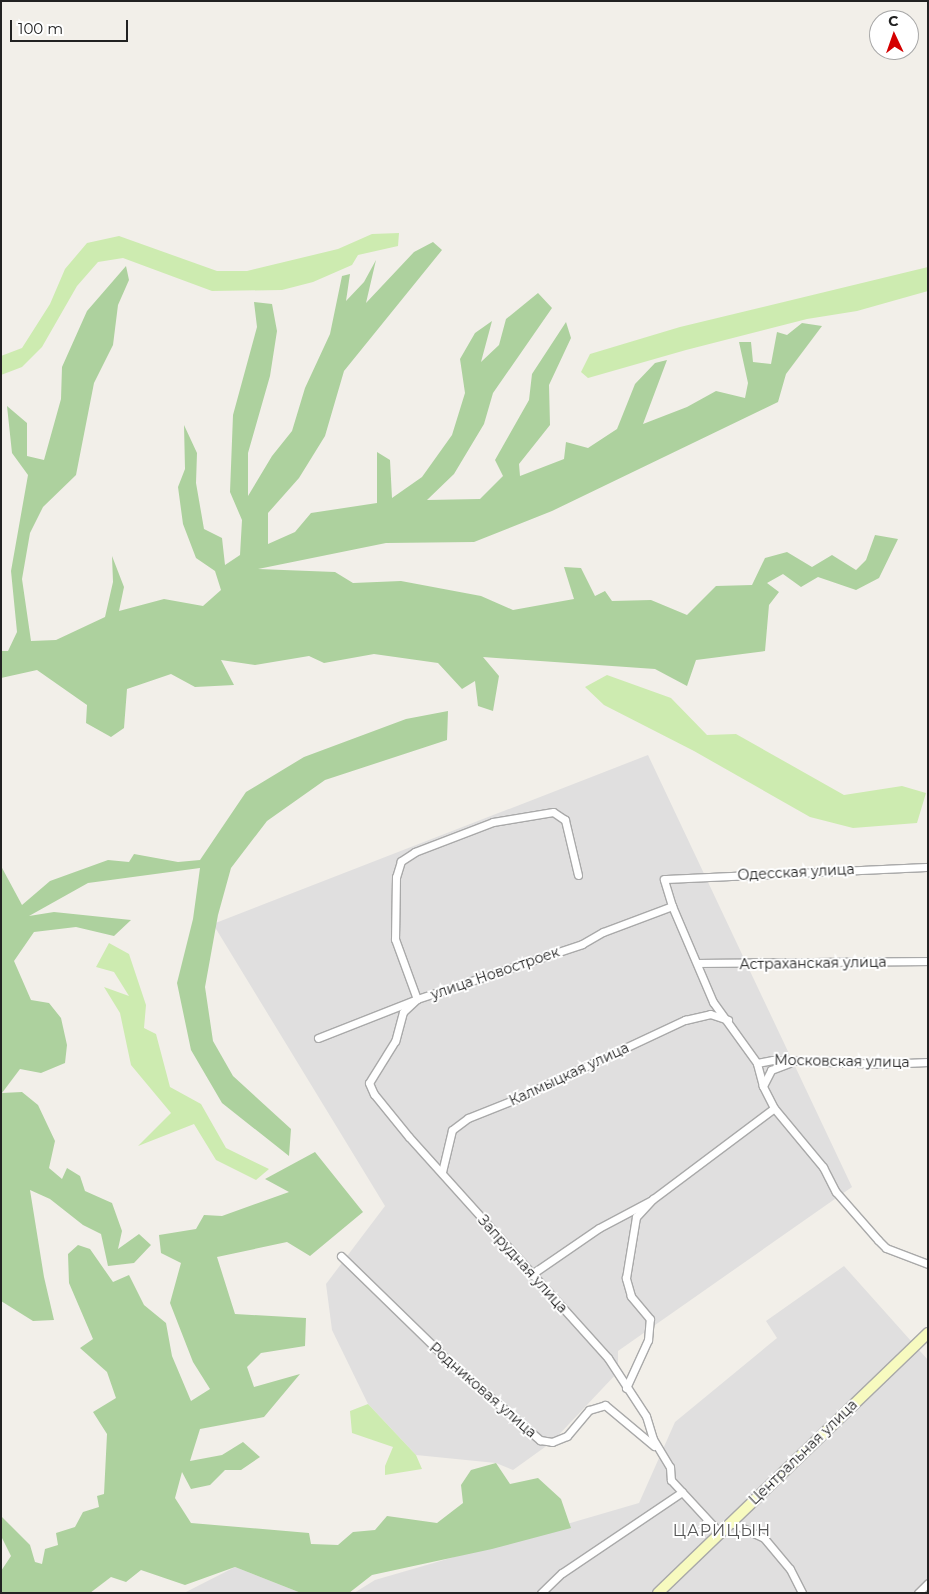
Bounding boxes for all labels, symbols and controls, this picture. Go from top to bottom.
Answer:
scale bar [12,10,130,42]
north arrow [869,10,919,60]
text: С [888,12,899,30]
text: 100 m [18,19,63,38]
street label: Одесская улица [737,861,855,883]
street label: улица Новостроек [429,943,561,1003]
street label: Астраханская улица [739,953,887,973]
street label: Калмыцкая улица [506,1039,632,1109]
street label: Московская улица [774,1051,910,1071]
street label: Запрудная улица [475,1212,571,1316]
street label: Родниковая улица [426,1339,540,1441]
street label: Центральная улица [745,1396,861,1508]
district label: ЦАРИЦЫН [672,1521,772,1541]

